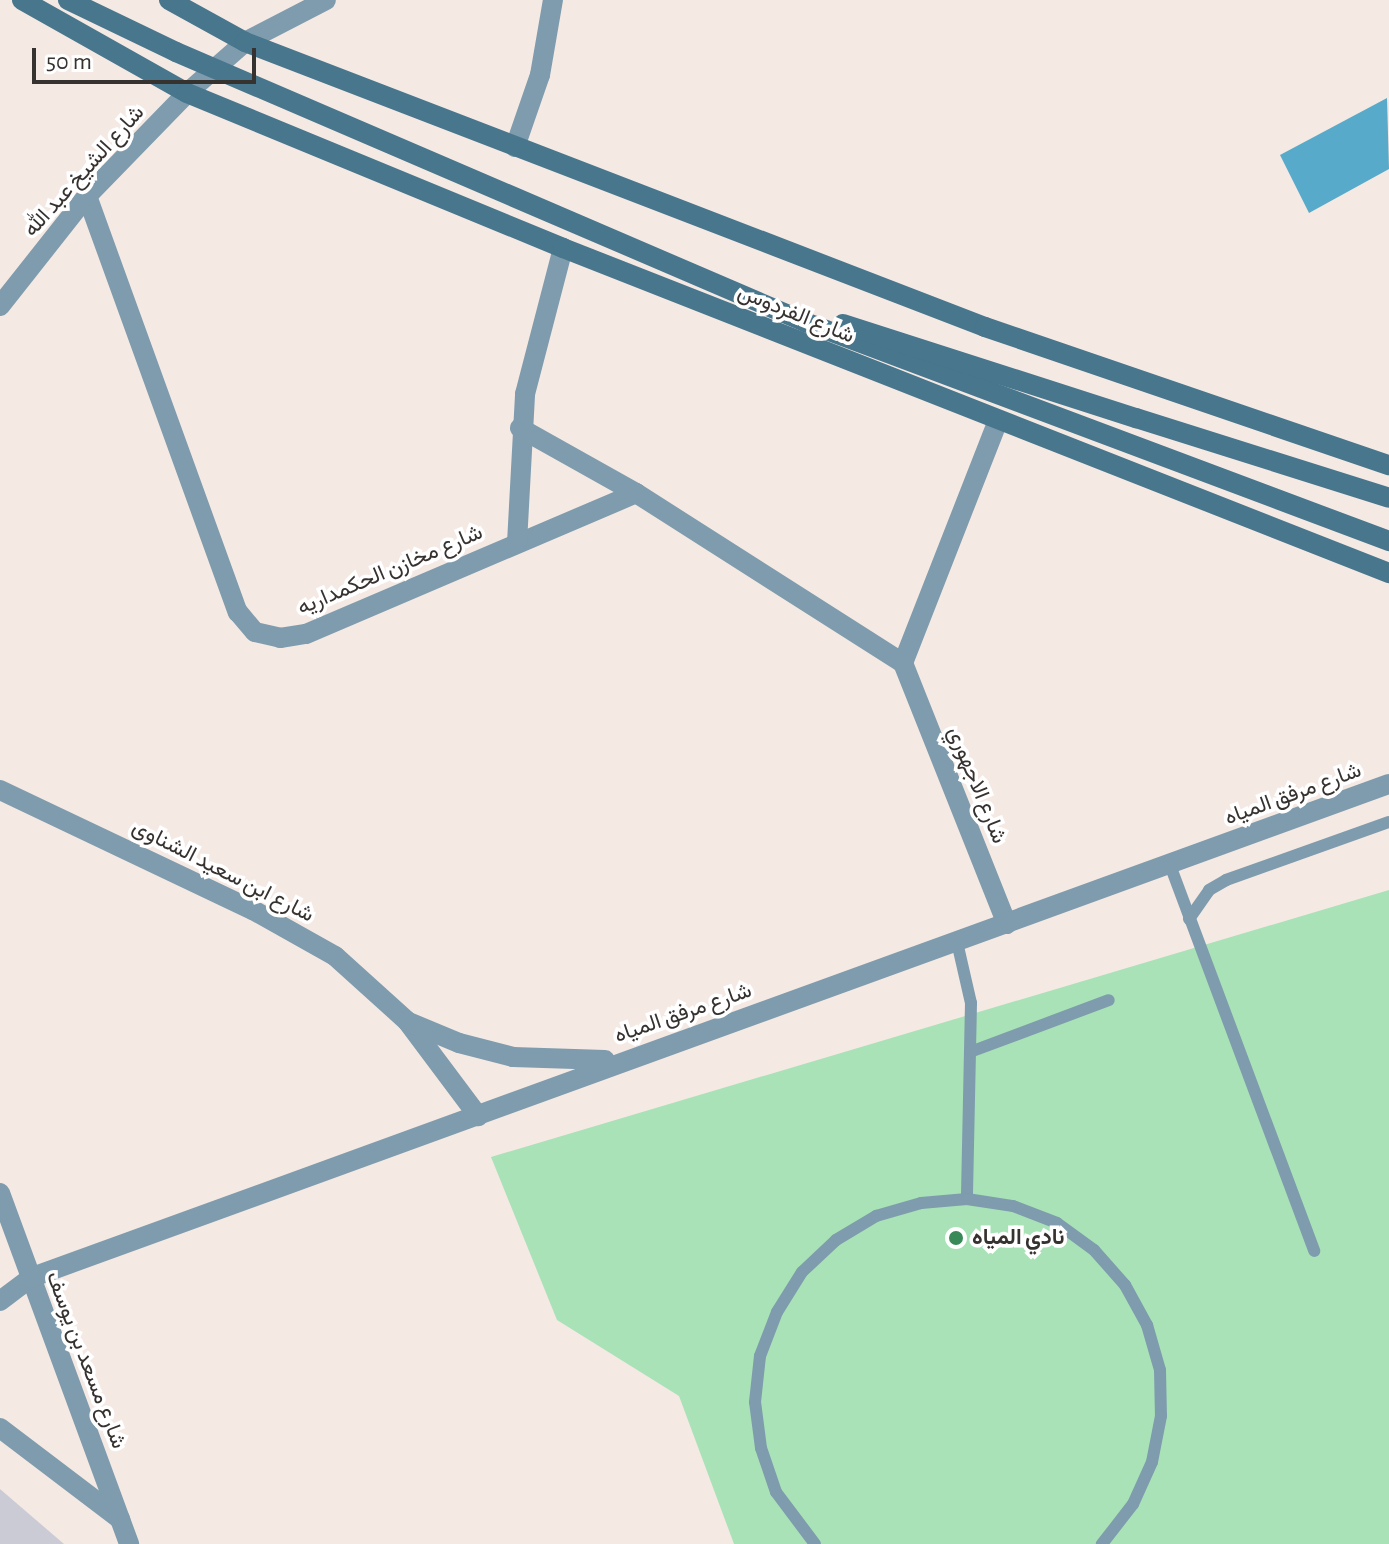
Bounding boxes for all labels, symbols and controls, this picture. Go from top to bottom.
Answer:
scale bar [36,32,260,82]
text: 50 m [46,50,92,74]
street label: شارع الشيخ عبد الله [18,100,150,242]
street label: شارع الفردوس [734,279,858,349]
street label: شارع مخازن الحكمداريه [293,519,487,621]
street label: شارع الاجهوري [942,723,1012,847]
street label: شارع مرفق المياه [1221,757,1365,831]
street label: شارع ابن سعيد الشناوى [128,814,318,928]
street label: شارع مرفق المياه [611,977,755,1049]
place label: نادي المياه [972,1225,1064,1251]
marker: نادي المياه [947,1229,965,1247]
street label: شارع مسعد بن يوسف [40,1268,132,1452]

